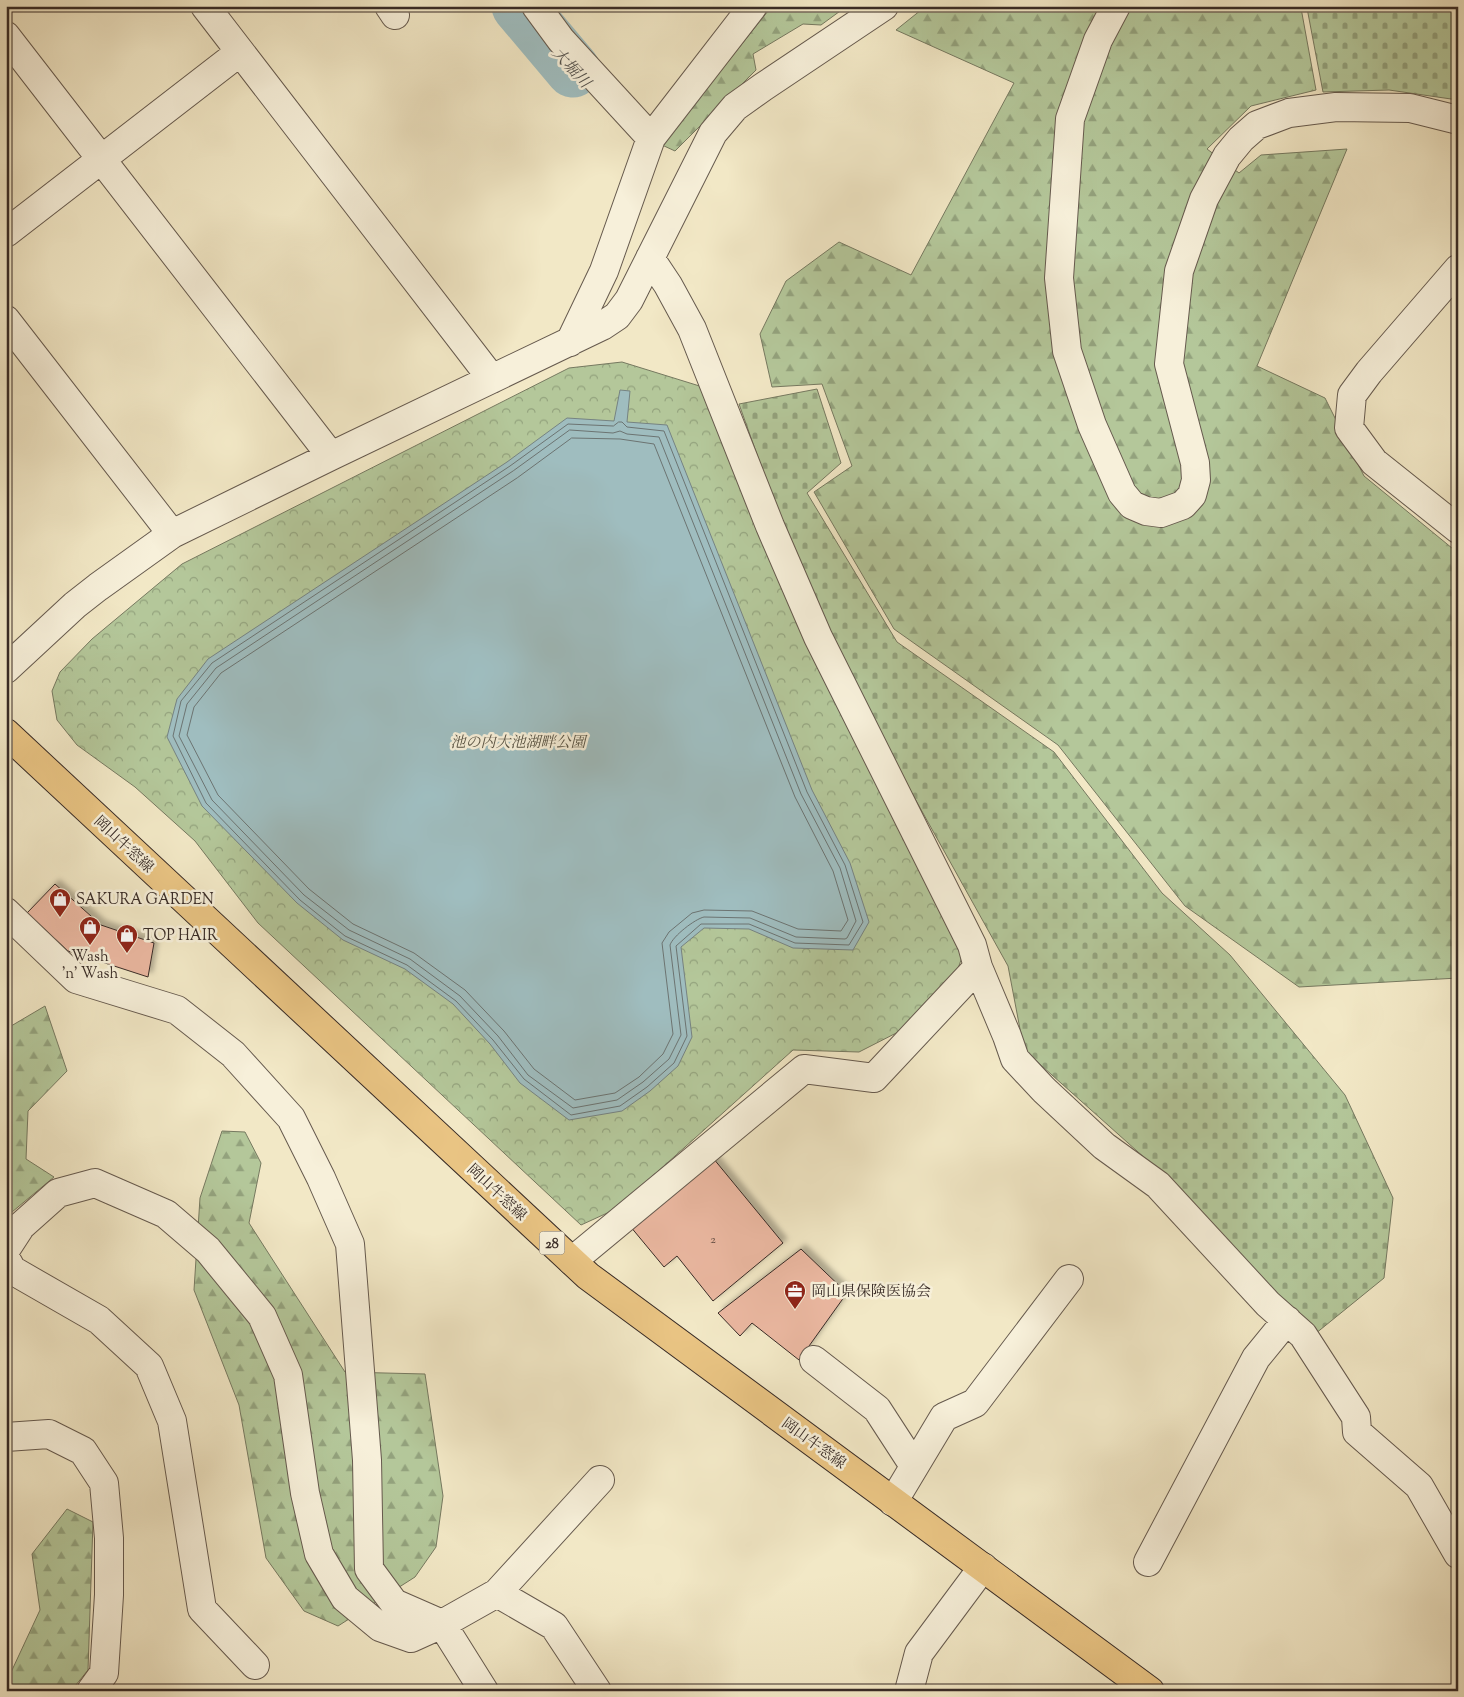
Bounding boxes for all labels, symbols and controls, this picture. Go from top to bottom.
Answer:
water label: 大堀川 [545,43,596,96]
park label: 池の内大池湖畔公園 [450,733,588,754]
street label: 岡山牛窓線 [88,812,158,878]
shop icon: SAKURA GARDEN [48,887,72,918]
place label: SAKURA GARDEN [76,890,214,911]
shop icon: Wash 'n' Wash [78,915,102,946]
shop icon: TOP HAIR [115,923,139,954]
place label: TOP HAIR [143,926,218,947]
place label: Wash 'n' Wash [62,947,118,985]
street label: 岡山牛窓線 [461,1160,531,1226]
house number: 2 [710,1231,716,1249]
road number: 28 [540,1232,564,1254]
office icon: 岡山県保険医協会 [783,1279,807,1310]
place label: 岡山県保険医協会 [811,1282,931,1303]
street label: 岡山牛窓線 [777,1414,850,1475]

